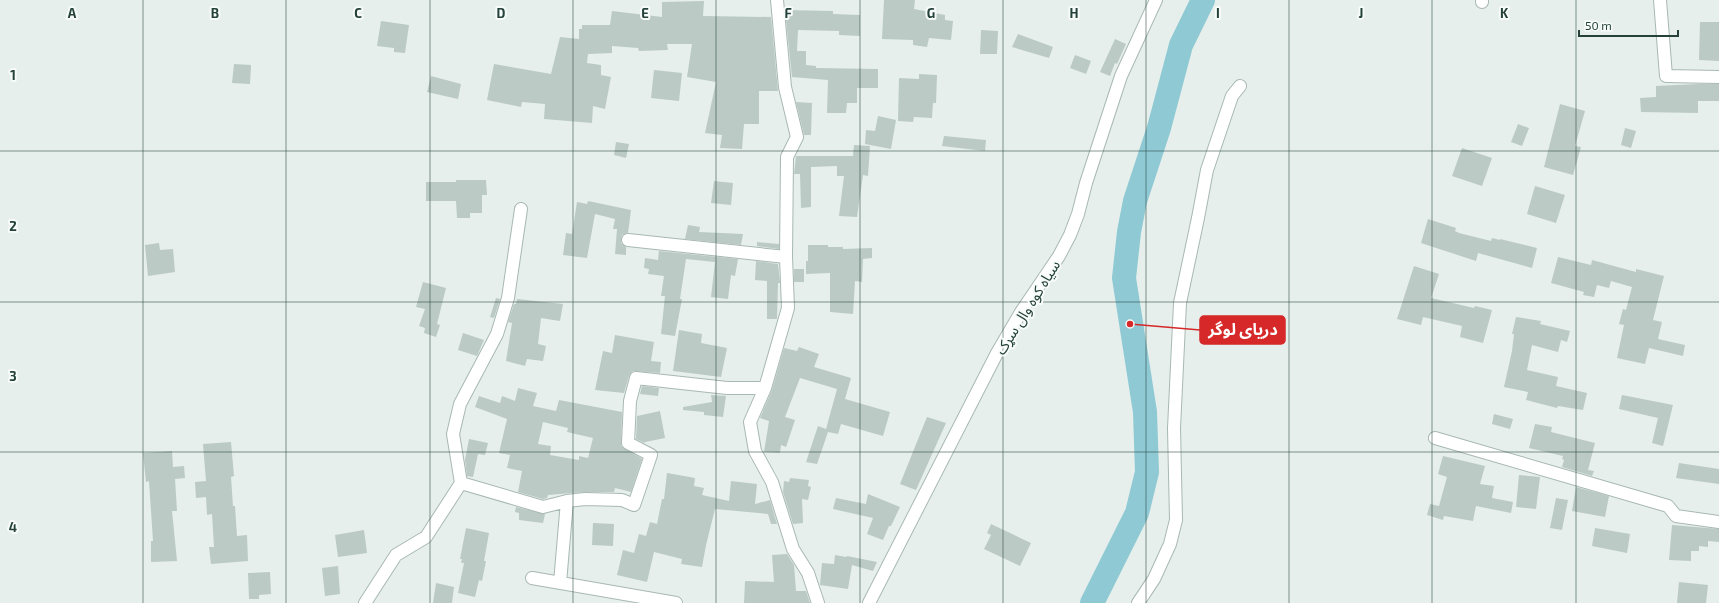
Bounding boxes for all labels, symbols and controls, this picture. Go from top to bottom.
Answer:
text: A [68,5,77,21]
text: B [211,5,219,21]
text: C [354,5,362,21]
text: D [497,5,506,21]
text: E [641,5,649,21]
text: F [784,5,792,21]
text: G [927,5,935,21]
text: H [1070,5,1079,21]
text: I [1216,5,1220,21]
text: J [1359,5,1363,21]
text: K [1500,5,1509,21]
scale bar [1579,12,1678,38]
text: 50 m [1585,18,1612,32]
text: 1 [10,67,16,83]
text: 2 [9,218,17,234]
street label: سیاه کوه وال سړک [991,256,1064,358]
callout: دریای لوگر [1200,316,1285,344]
text: دریای لوگر [1207,319,1278,339]
text: 3 [9,368,17,384]
text: 4 [9,519,17,535]

